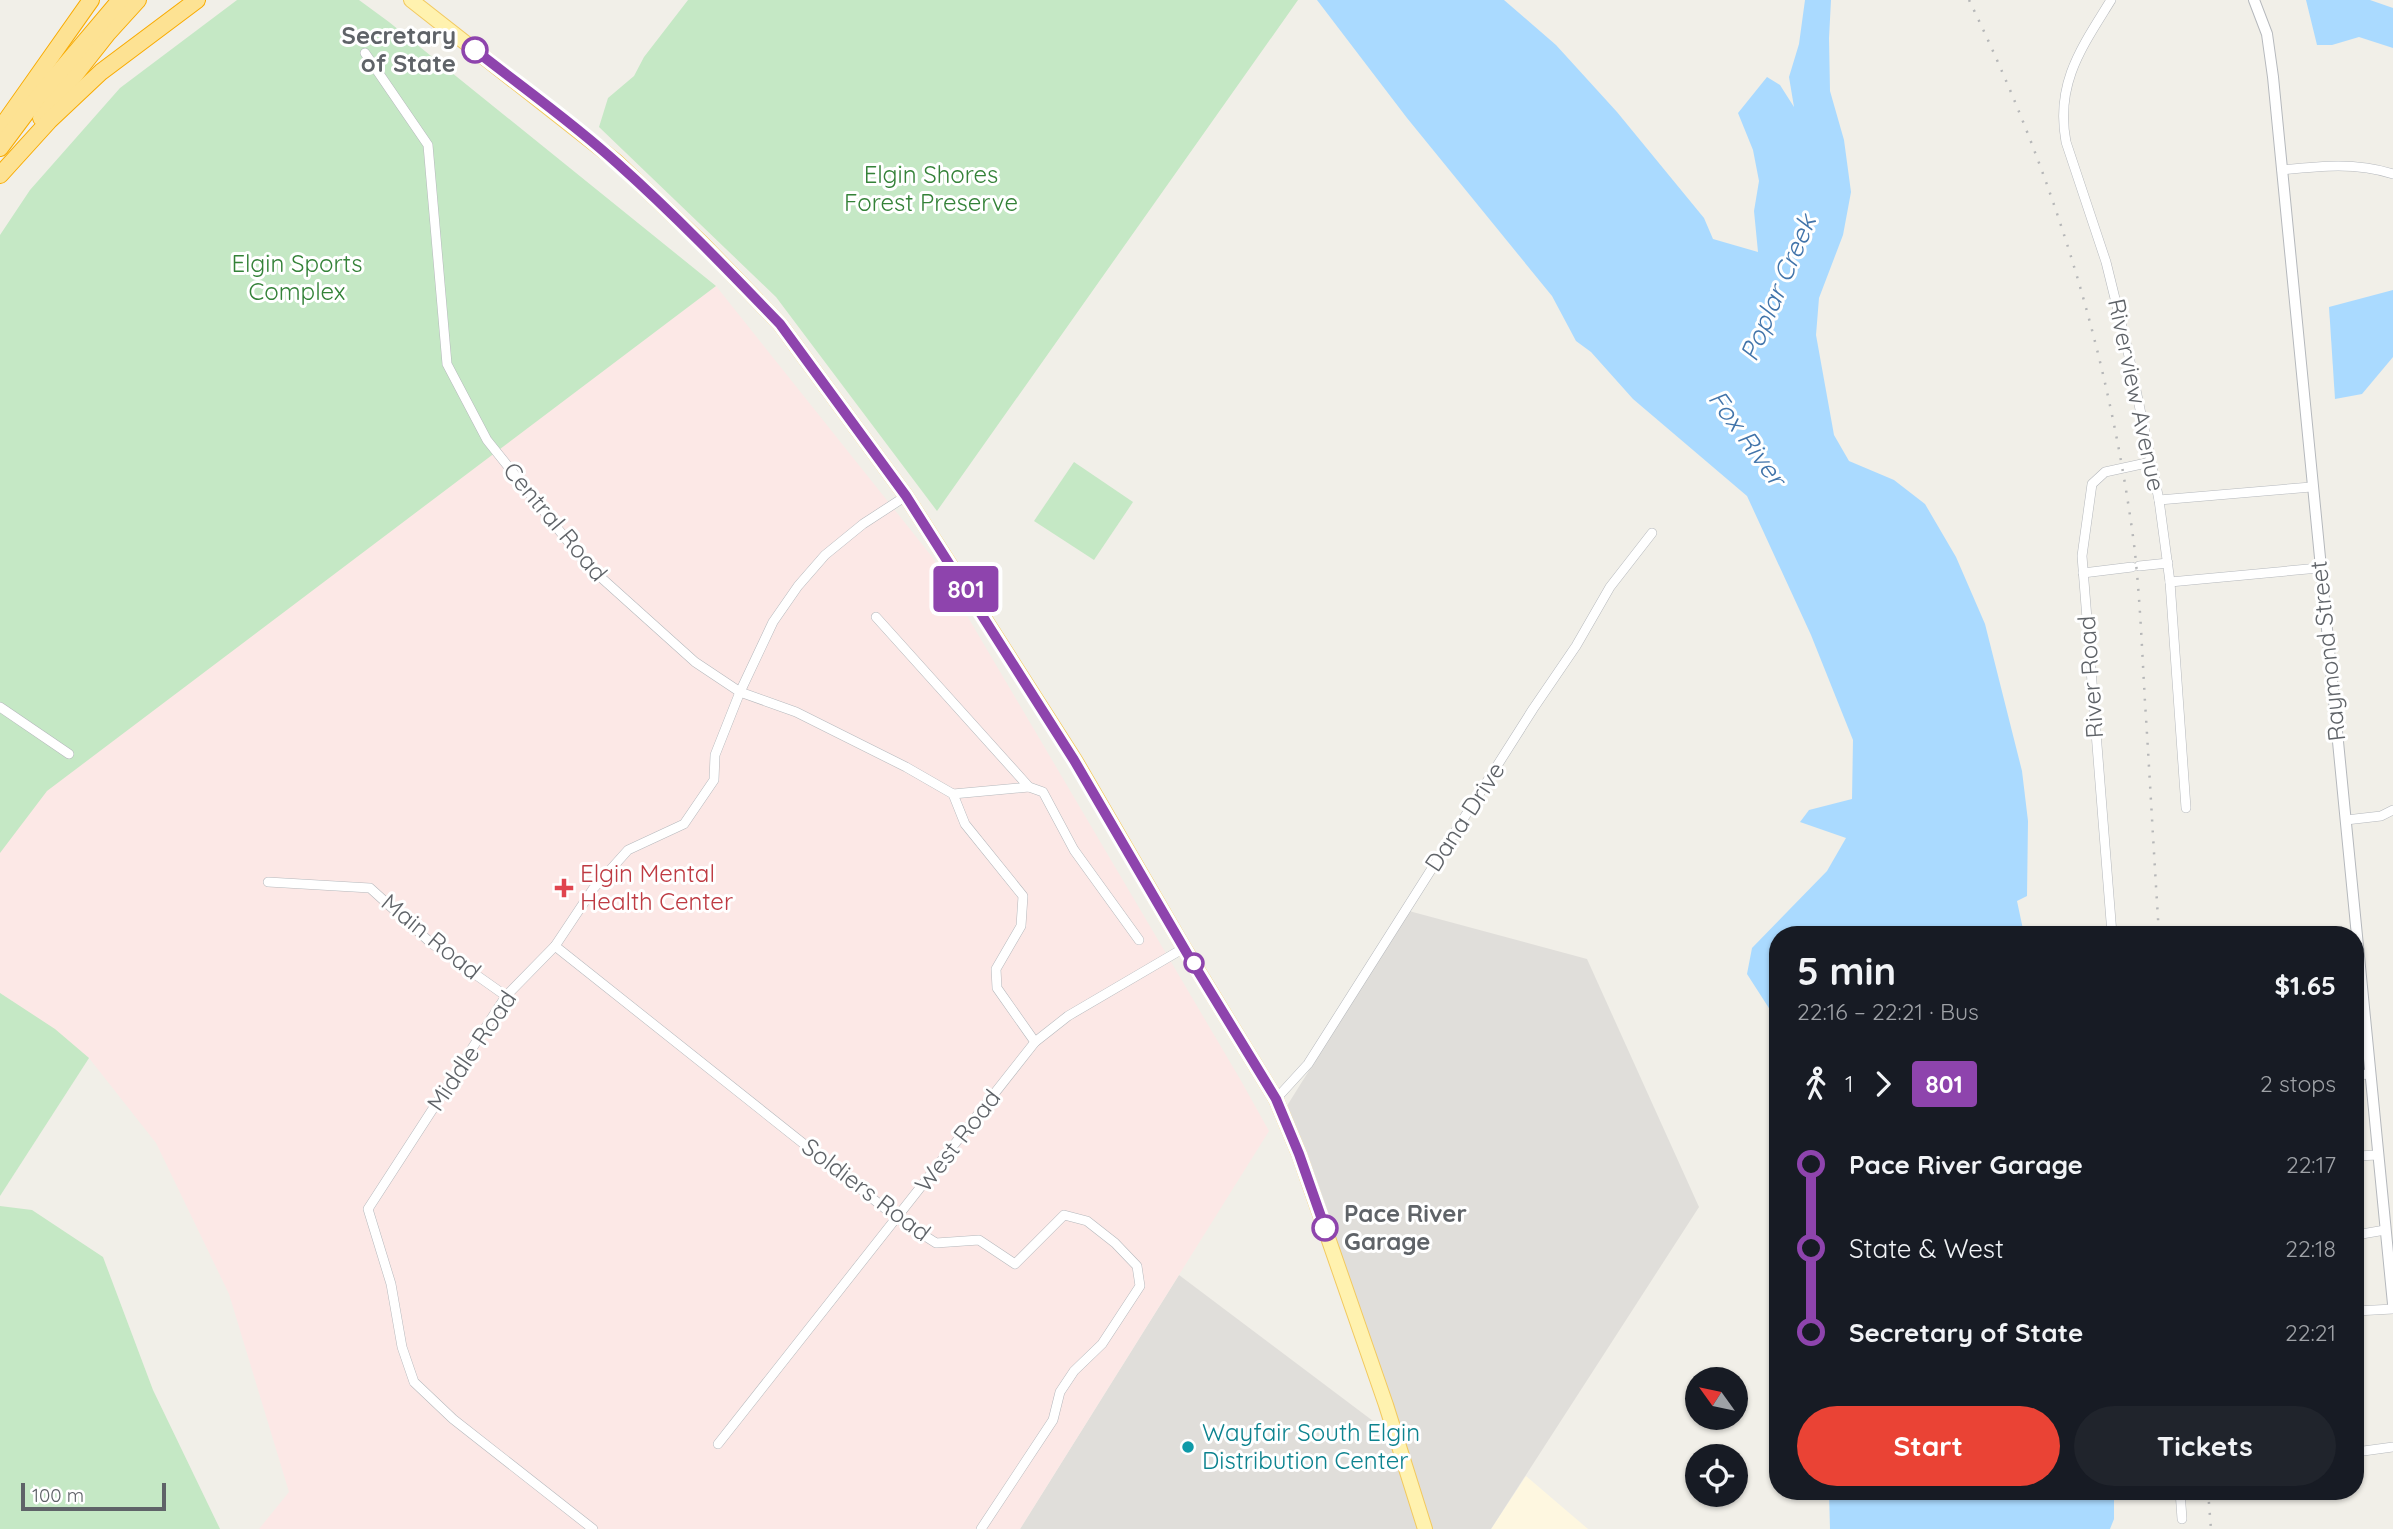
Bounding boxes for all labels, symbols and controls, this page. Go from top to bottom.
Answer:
place label: Secretary of State [342,20,456,78]
marker: Secretary of State [462,37,488,63]
park label: Elgin Shores Forest Preserve [844,159,1018,217]
water label: Poplar Creek [1732,208,1824,366]
park label: Elgin Sports Complex [231,248,363,306]
street label: Riverview Avenue [2102,296,2172,494]
water label: Fox River [1702,383,1795,495]
street label: Central Road [497,456,614,587]
street label: Raymond Street [2303,559,2351,743]
line badge: 801 [926,566,1006,612]
text: 801 [947,574,985,604]
street label: River Road [2071,615,2109,739]
street label: Dana Drive [1418,756,1511,877]
place label: Elgin Mental Health Center [580,858,733,916]
marker: Elgin Mental Health Center [554,878,574,898]
street label: Main Road [376,887,488,985]
text: 5 min [1797,947,1896,995]
unlabelled marker [1184,953,1204,973]
text: $1.65 [2275,969,2336,1002]
street label: Middle Road [420,984,522,1116]
text: 22:16 – 22:21 · Bus [1797,997,1979,1026]
icon: walk [1797,1065,1835,1103]
icon: forward [1864,1065,1902,1103]
text: 1 [1845,1069,1854,1098]
text: 801 [1926,1069,1963,1099]
text: 2 stops [2260,1069,2336,1098]
street label: West Road [908,1083,1007,1198]
street label: Soldiers Road [796,1131,937,1247]
text: Pace River Garage [1849,1148,2083,1181]
text: 22:17 [2286,1150,2336,1179]
place label: Pace River Garage [1344,1198,1467,1256]
marker: Pace River Garage [1312,1215,1338,1241]
text: State & West [1849,1232,2004,1265]
text: 22:18 [2285,1234,2336,1263]
text: Secretary of State [1849,1316,2083,1349]
text: 22:21 [2285,1318,2336,1347]
north arrow [1685,1367,1748,1430]
map controls [1685,1367,1748,1507]
button: Start [1797,1406,2060,1486]
button: Tickets [2074,1406,2336,1486]
place label: Wayfair South Elgin Distribution Center [1202,1417,1420,1475]
marker: Wayfair South Elgin Distribution Center [1180,1439,1196,1455]
button: locate [1685,1444,1748,1507]
scale bar [21,1480,166,1512]
text: 100 m [32,1483,84,1507]

